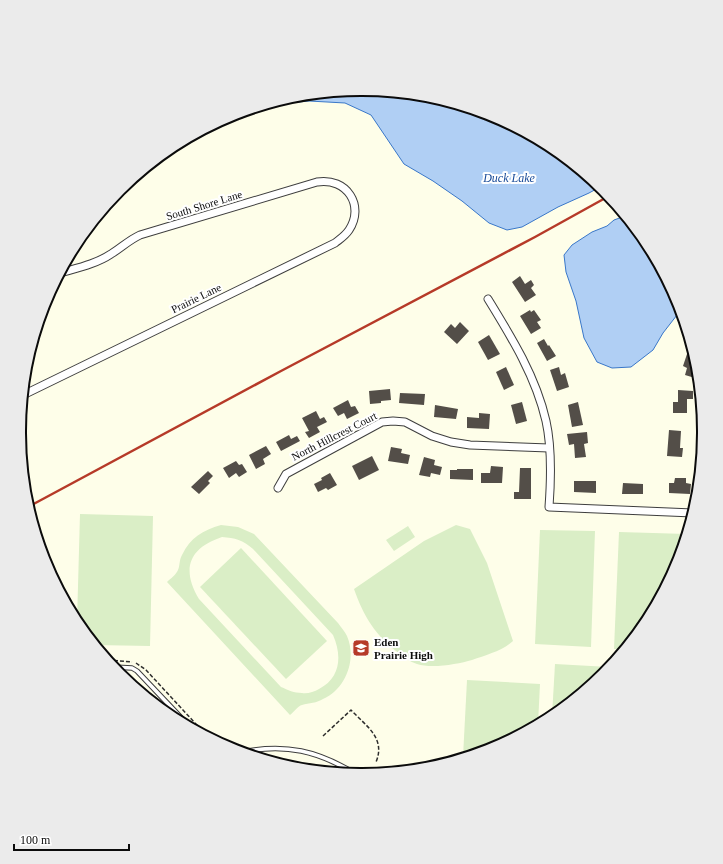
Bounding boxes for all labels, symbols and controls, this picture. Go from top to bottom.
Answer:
water label: Duck Lake [482,171,535,185]
street label: South Shore Lane [165,188,244,222]
street label: Prairie Lane [169,281,223,315]
street label: North Hillcrest Court [289,409,379,463]
place label: Eden Prairie High [374,636,433,661]
school or university icon: Eden Prairie High [351,638,371,658]
scale bar [14,826,129,852]
text: 100 m [20,833,51,847]

